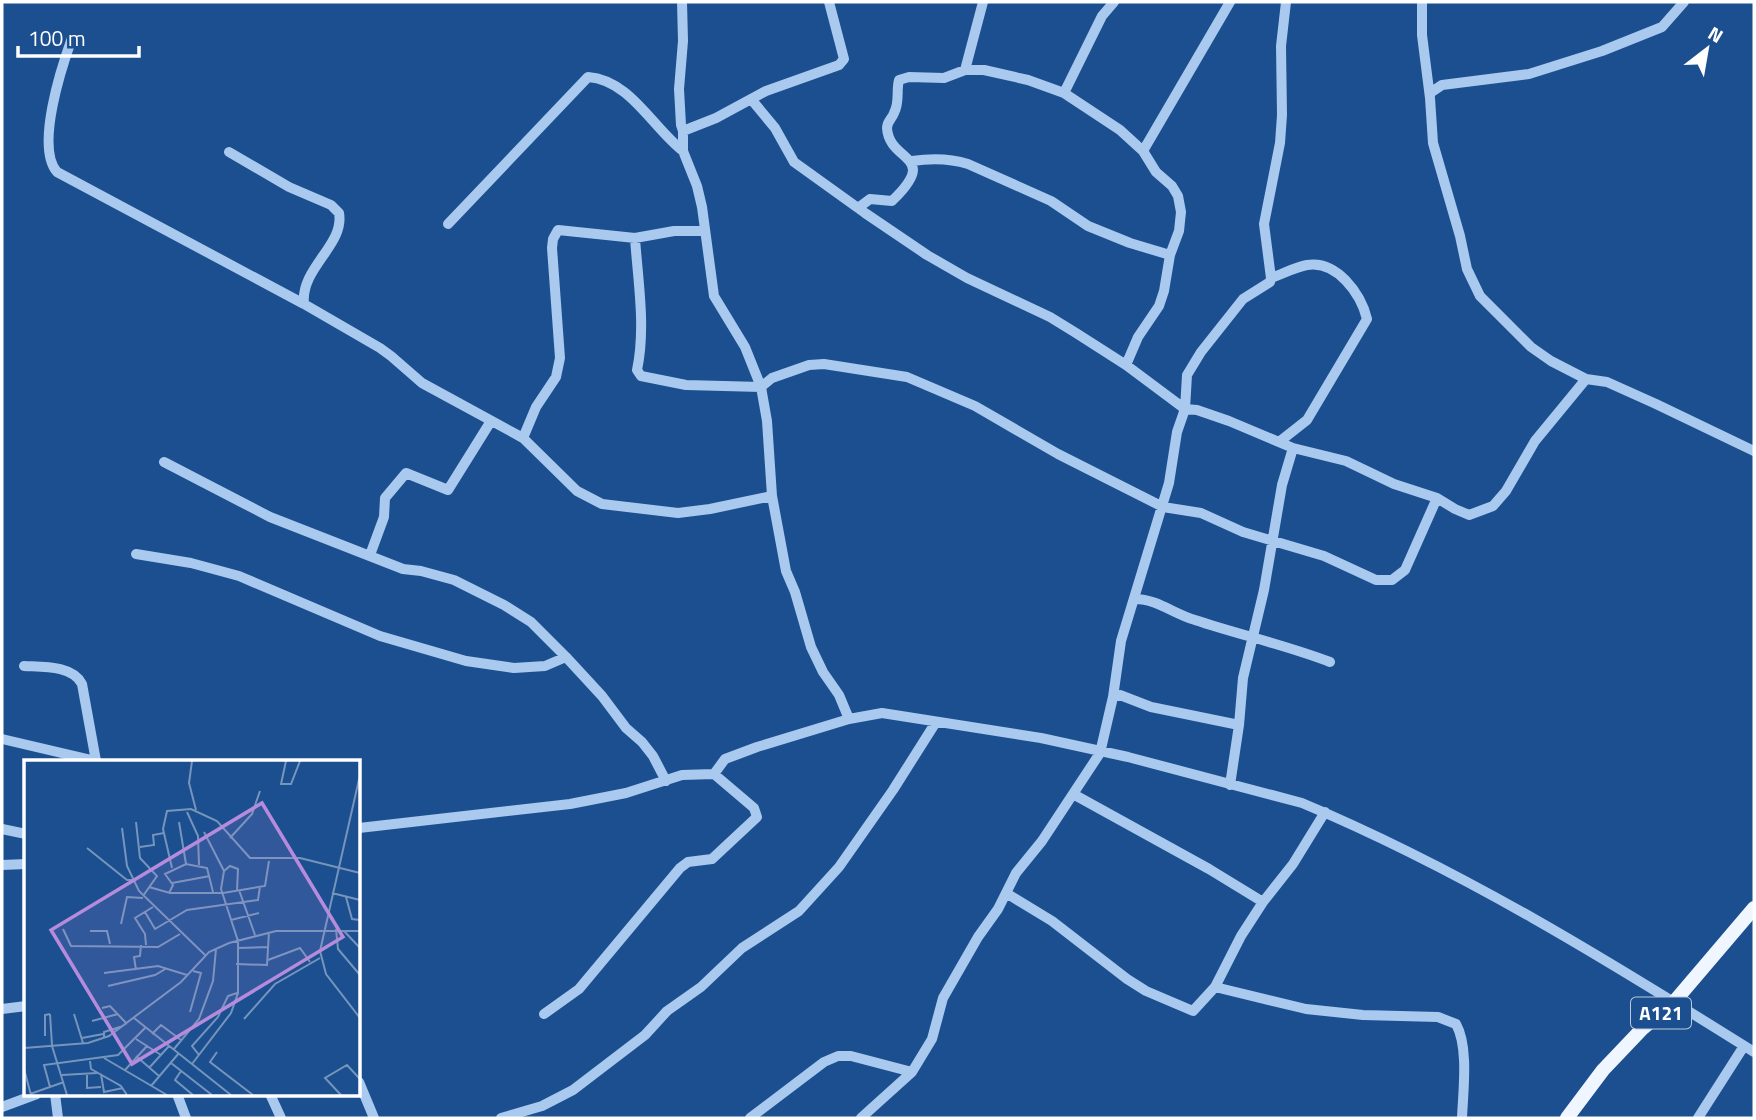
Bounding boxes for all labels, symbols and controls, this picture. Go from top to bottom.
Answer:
scale bar [18,14,138,58]
north arrow [1672,14,1742,84]
text: N [1703,18,1729,50]
text: 100 m [28,22,85,54]
inset map [24,760,360,1096]
road number: A121 [1631,998,1691,1028]

